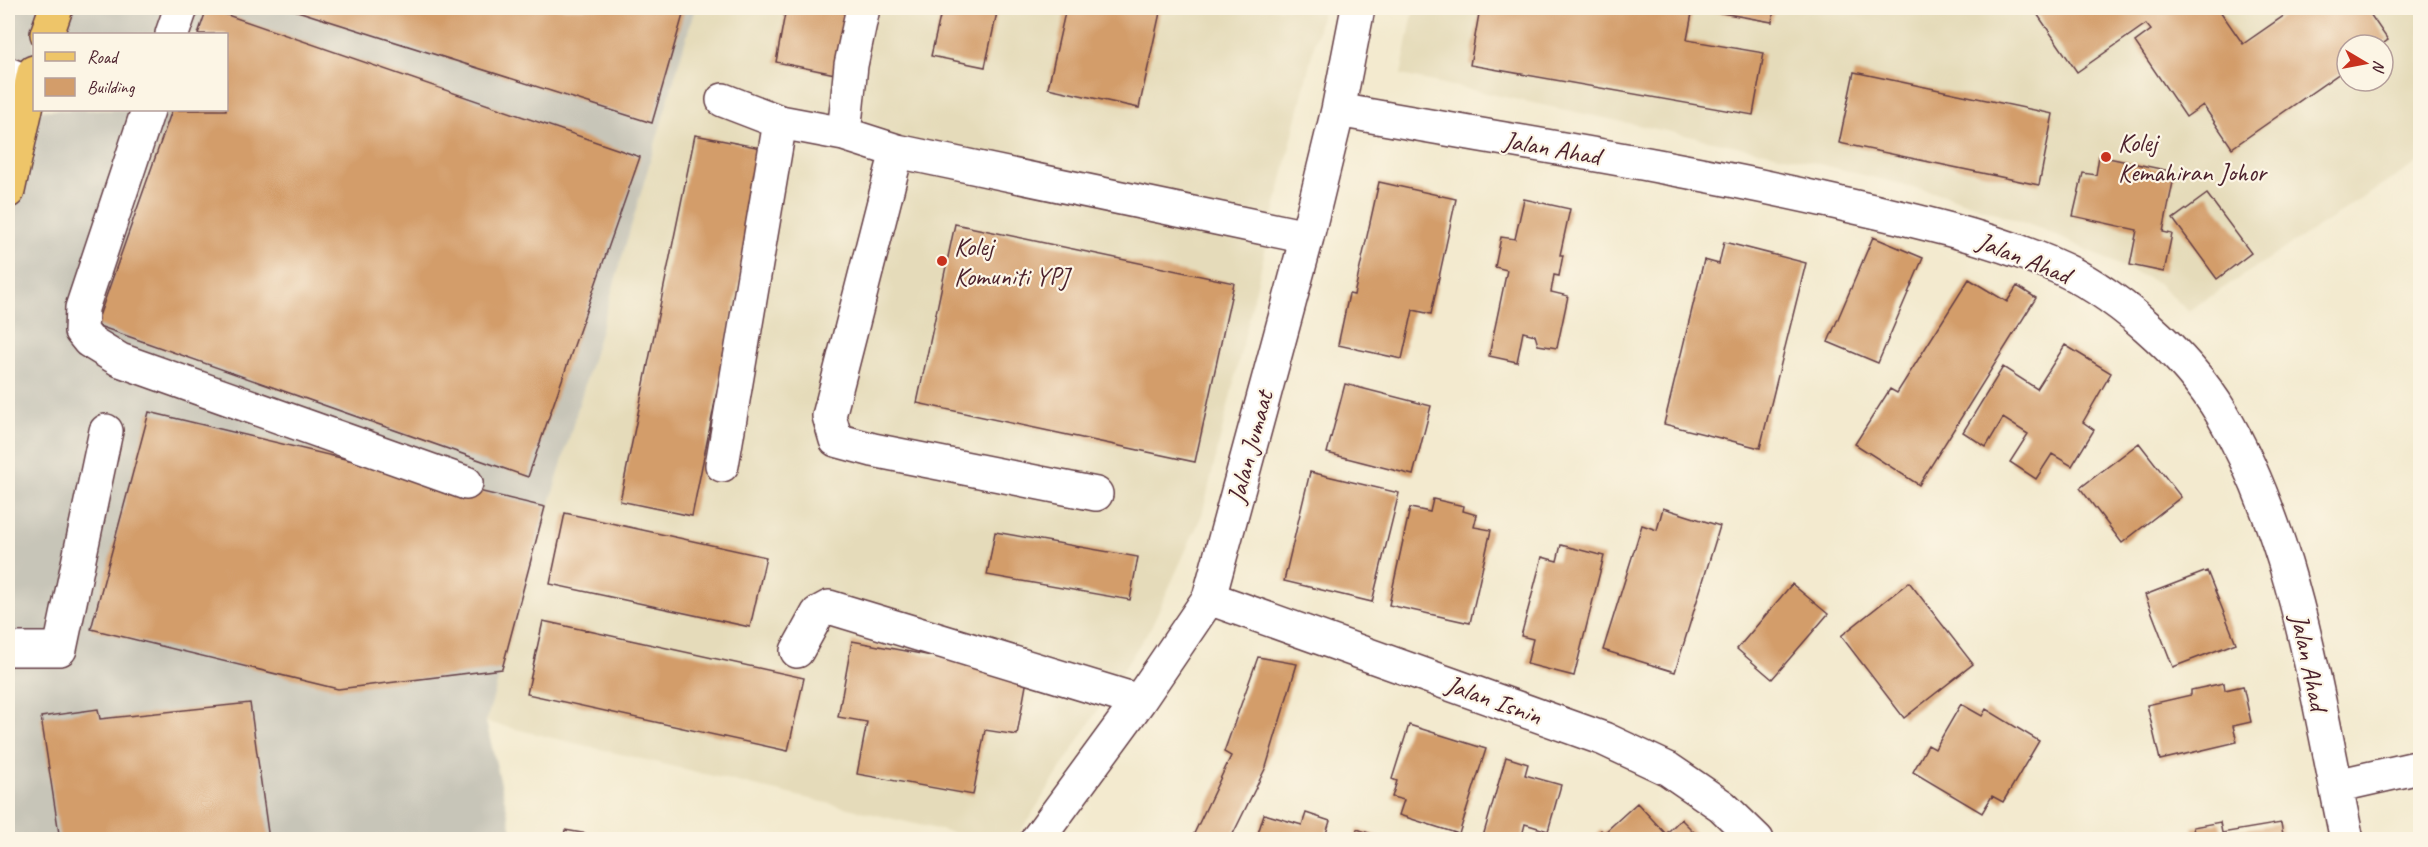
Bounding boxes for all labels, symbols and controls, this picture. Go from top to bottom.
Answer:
legend [33,33,228,111]
north arrow [2335,33,2395,93]
text: Road [87,46,120,68]
text: N [2368,59,2389,75]
text: Building [87,76,136,98]
street label: Jalan Ahad [1499,123,1607,173]
place label: Kolej Kemahiran Johor [2118,126,2269,189]
marker: Kolej Kemahiran Johor [2099,150,2113,164]
street label: Jalan Ahad [1971,224,2079,293]
place label: Kolej Komuniti YPJ [954,230,1073,293]
marker: Kolej Komuniti YPJ [935,254,949,268]
street label: Jalan Jumaat [1219,385,1281,508]
street label: Jalan Ahad [2282,609,2336,717]
street label: Jalan Isnin [1440,667,1547,733]

